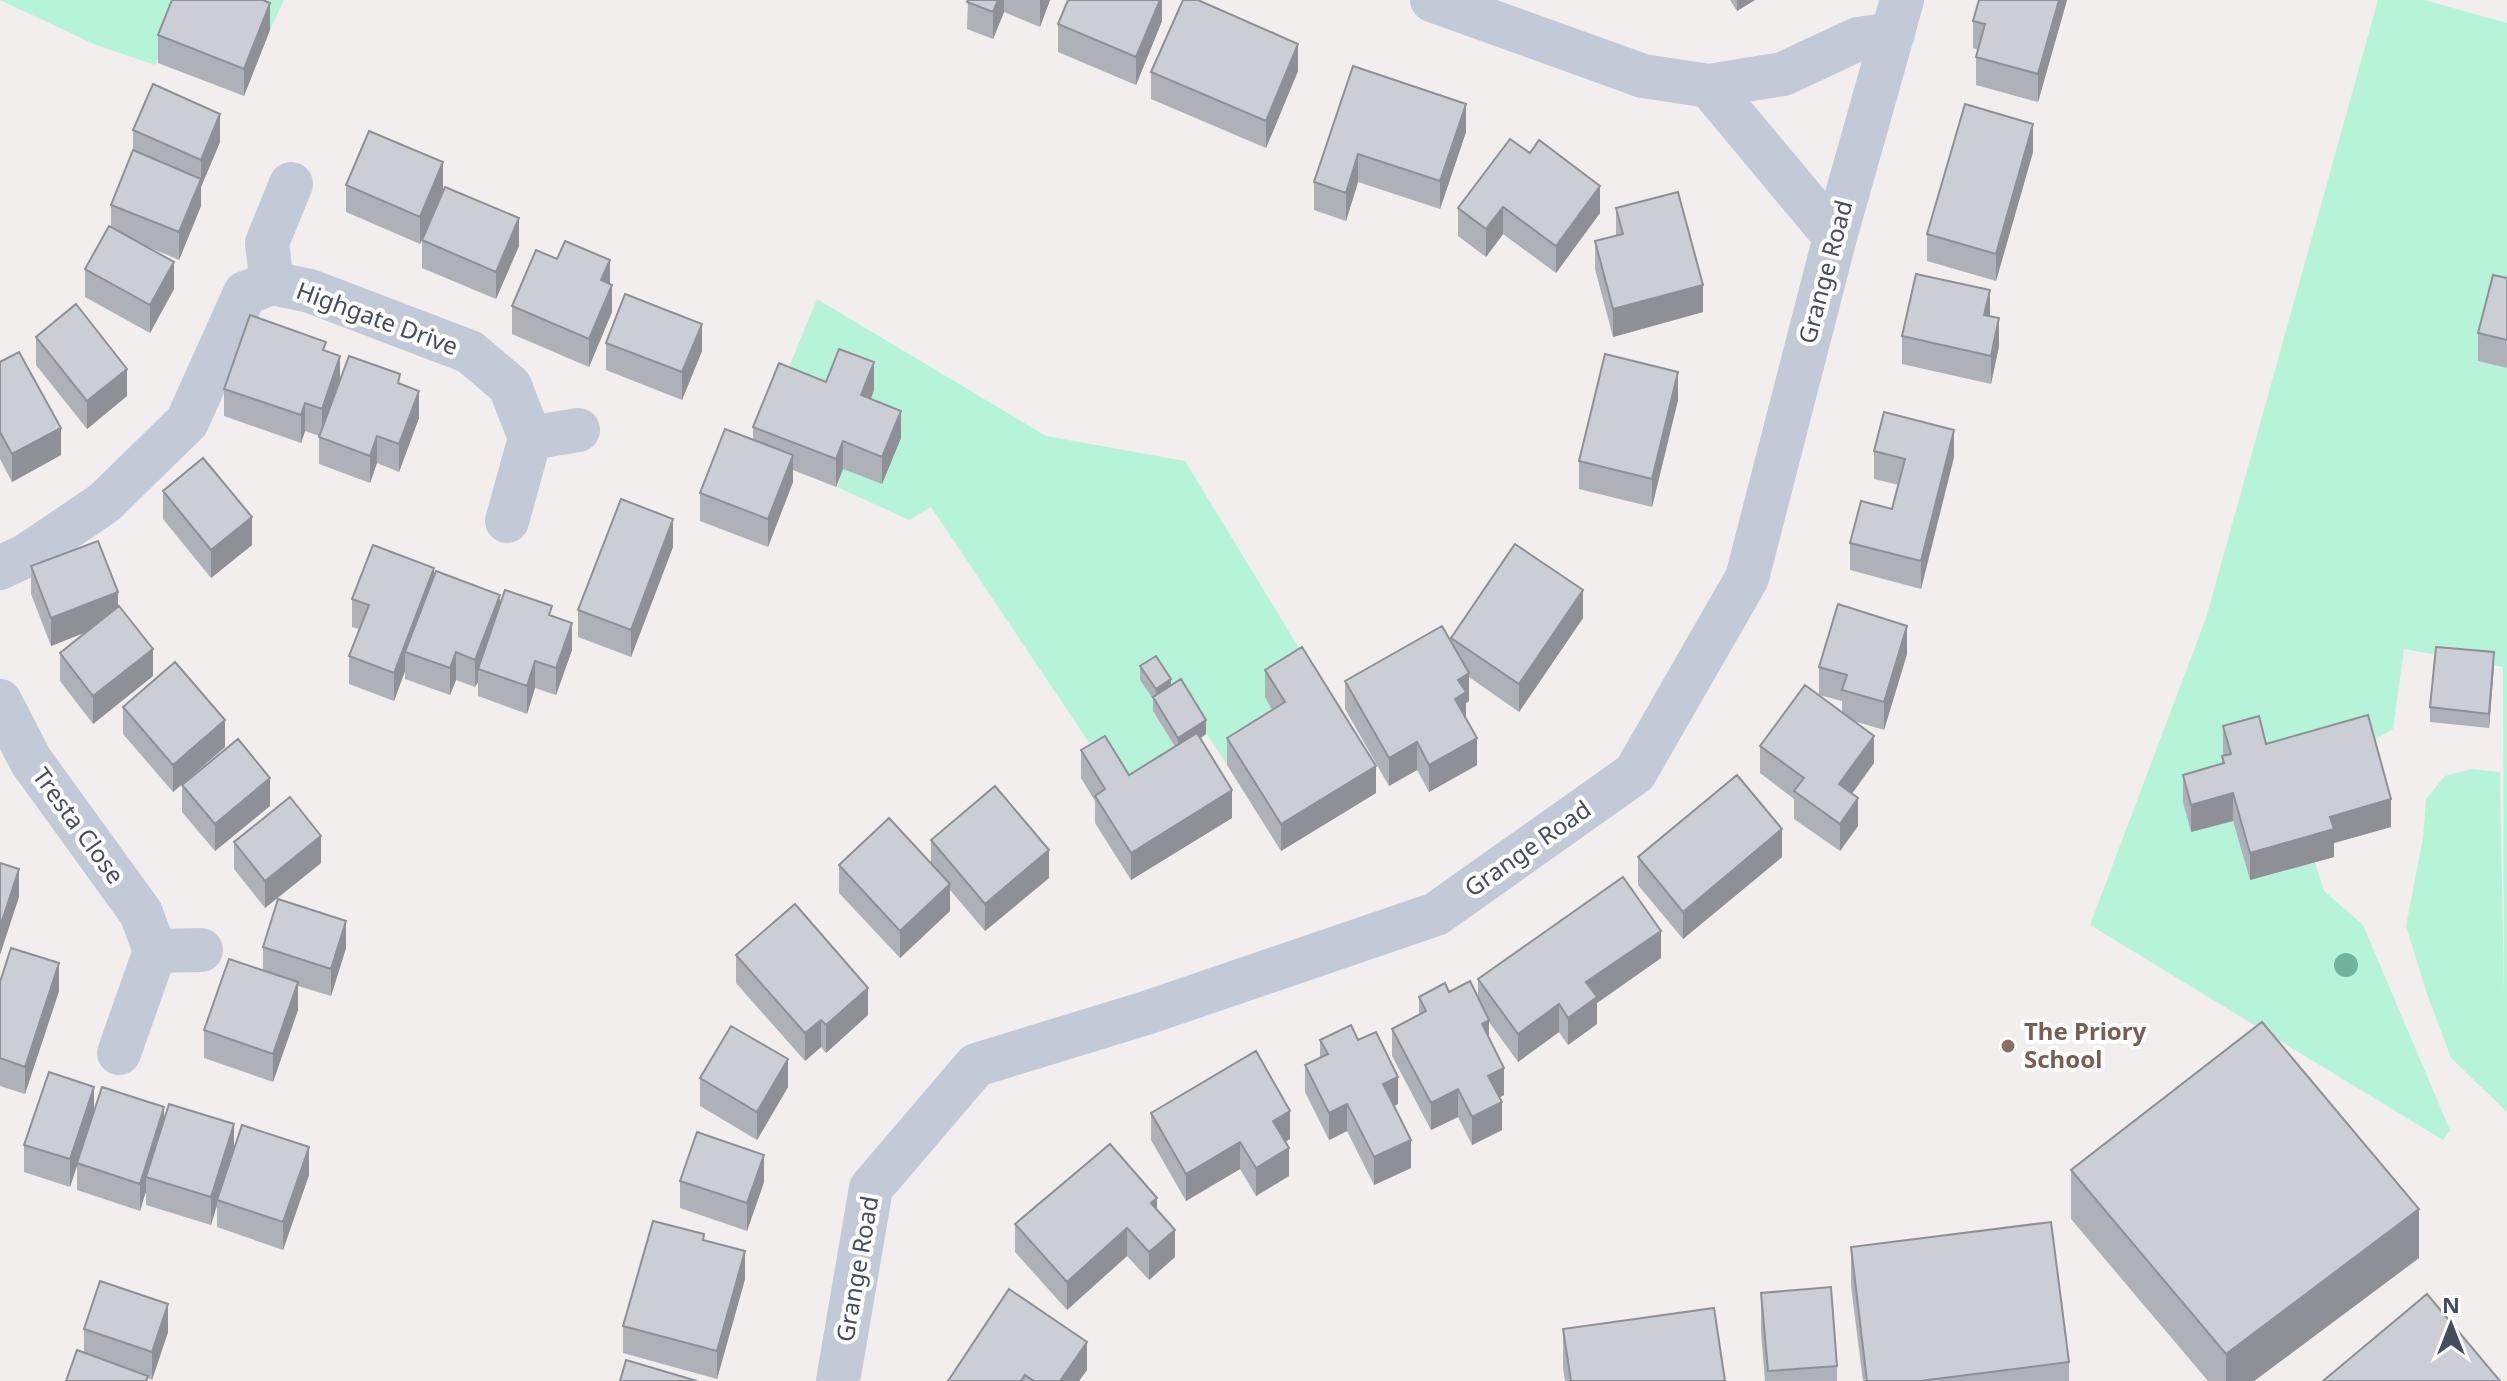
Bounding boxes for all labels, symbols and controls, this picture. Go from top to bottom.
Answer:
street label: Grange Road [1790,196,1860,347]
street label: Highgate Drive [292,273,463,362]
street label: Tresta Close [26,760,132,890]
street label: Grange Road [1457,792,1597,904]
place label: The Priory School [2024,1014,2147,1075]
marker: The Priory School [1999,1037,2017,1055]
street label: Grange Road [827,1193,886,1344]
north arrow [2411,1285,2491,1365]
text: N [2442,1289,2460,1319]

